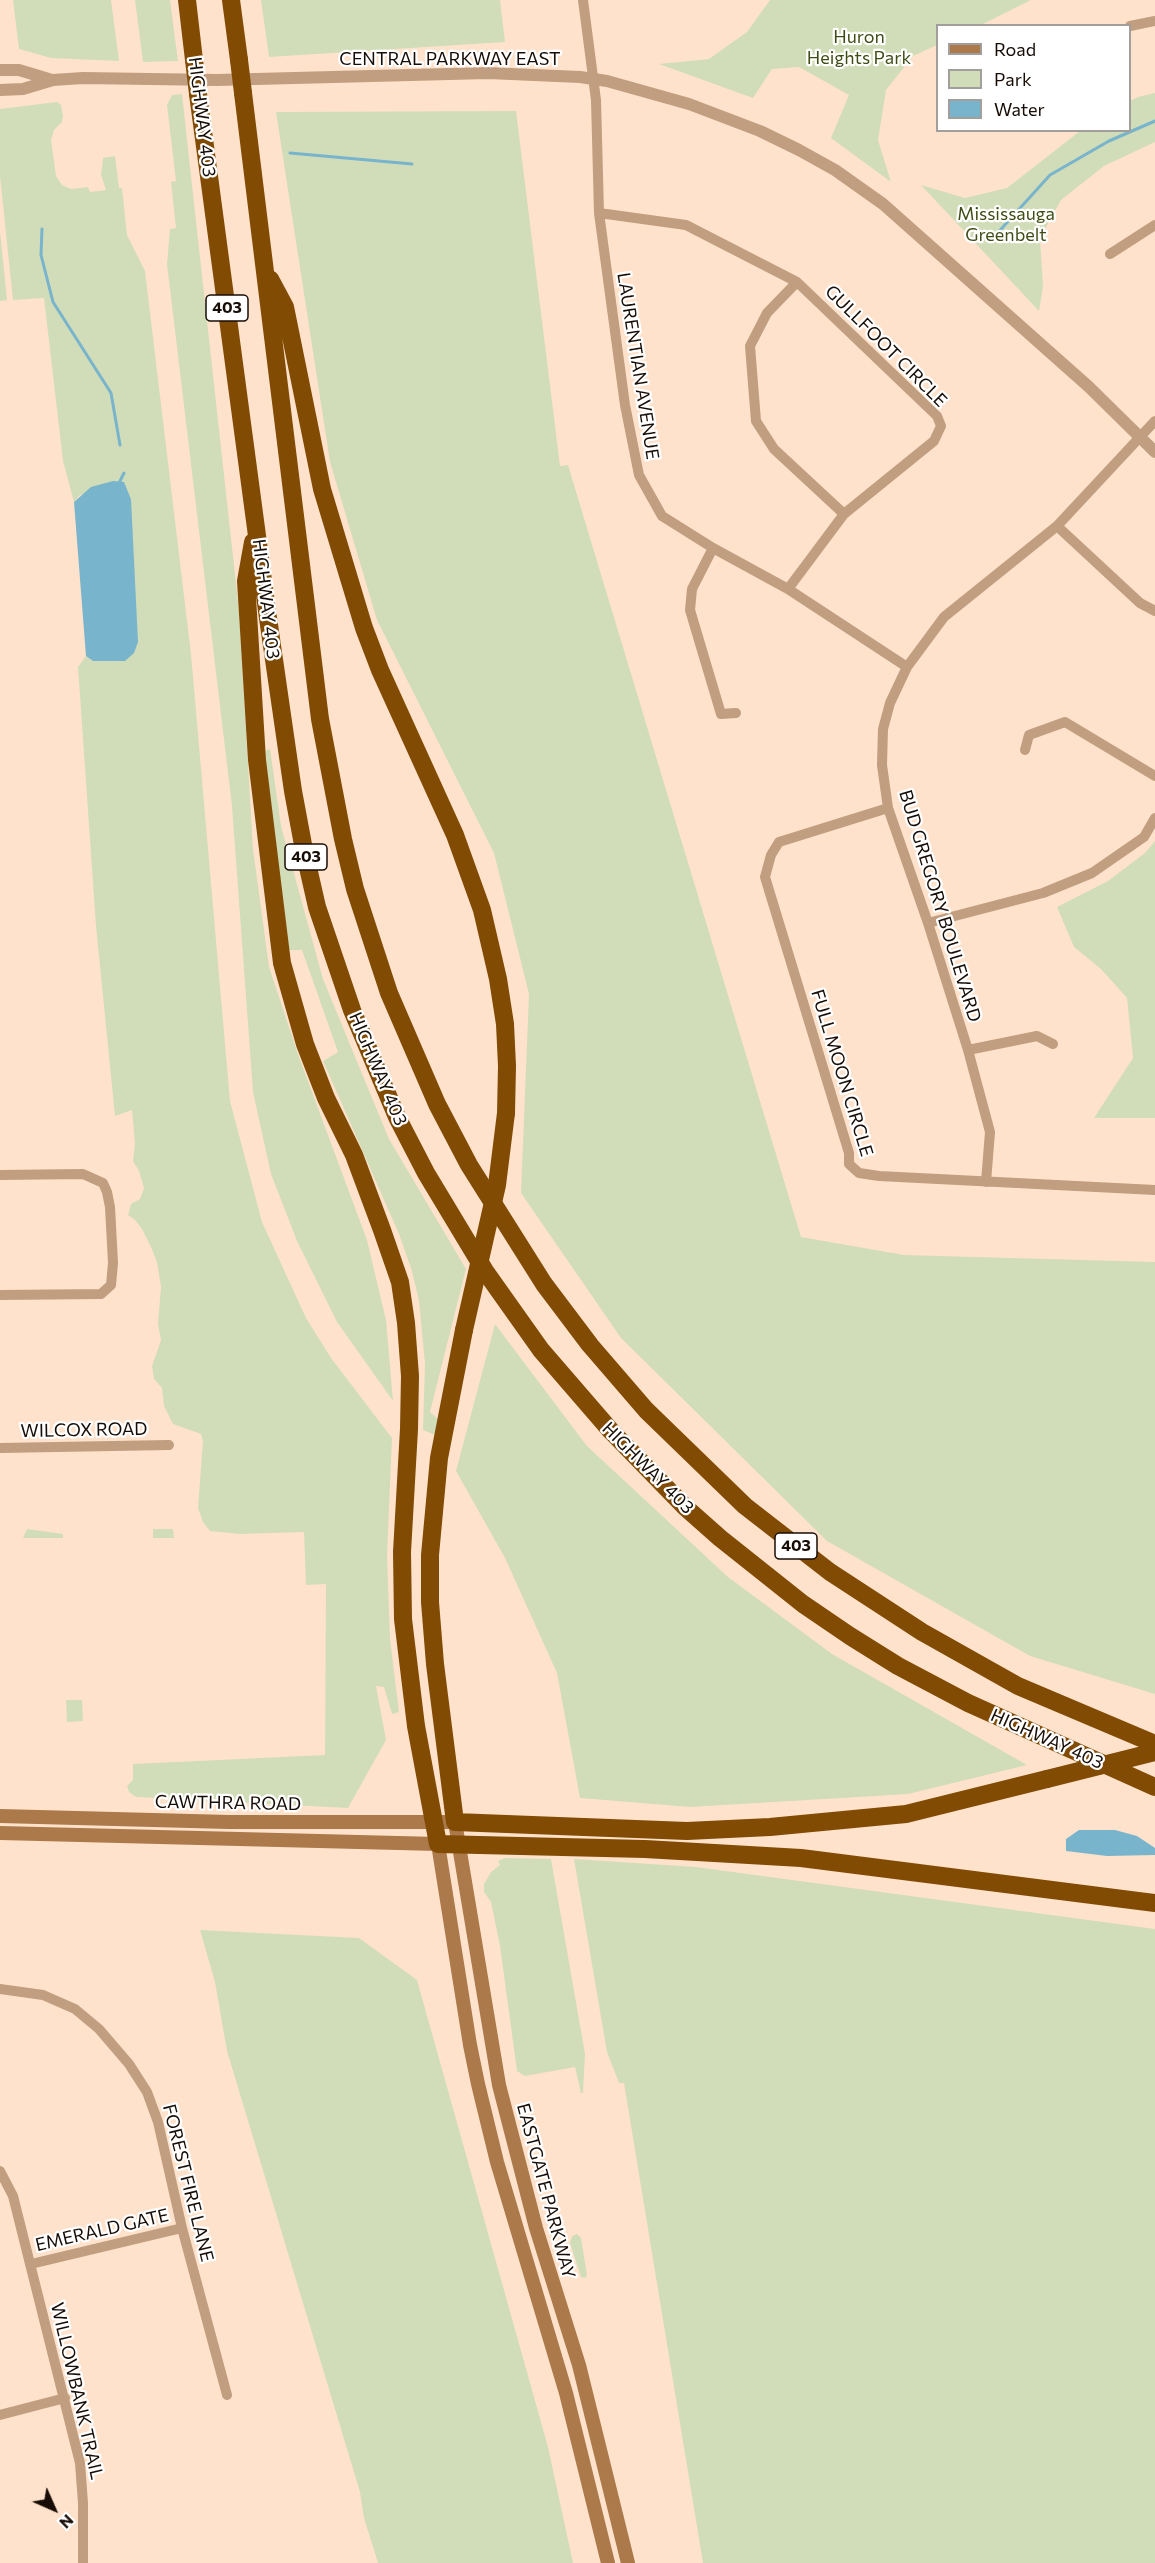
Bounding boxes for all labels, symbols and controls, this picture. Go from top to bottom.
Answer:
legend [936,24,1131,132]
park label: Huron Heights Park [807,26,911,68]
text: Road [994,38,1036,60]
street label: CENTRAL PARKWAY EAST [339,48,561,70]
street label: HIGHWAY 403 [184,56,220,178]
text: Park [994,68,1032,90]
text: Water [994,98,1045,120]
park label: Mississauga Greenbelt [957,203,1055,246]
street label: LAURENTIAN AVENUE [613,271,663,461]
street label: GULLFOOT CIRCLE [821,281,951,411]
road number: 403 [206,295,248,321]
street label: HIGHWAY 403 [248,538,284,660]
street label: BUD GREGORY BOULEVARD [894,787,986,1025]
road number: 403 [285,844,327,870]
street label: FULL MOON CIRCLE [806,987,878,1159]
street label: HIGHWAY 403 [344,1009,412,1129]
street label: WILCOX ROAD [20,1418,148,1442]
street label: HIGHWAY 403 [598,1418,698,1518]
road number: 403 [775,1533,817,1559]
street label: HIGHWAY 403 [987,1705,1107,1773]
street label: CAWTHRA ROAD [155,1791,301,1815]
street label: EASTGATE PARKWAY [512,2101,580,2281]
street label: FOREST FIRE LANE [158,2102,218,2264]
street label: EMERALD GATE [33,2204,171,2256]
street label: WILLOWBANK TRAIL [46,2300,108,2482]
north arrow [24,2479,84,2539]
text: N [56,2511,78,2533]

